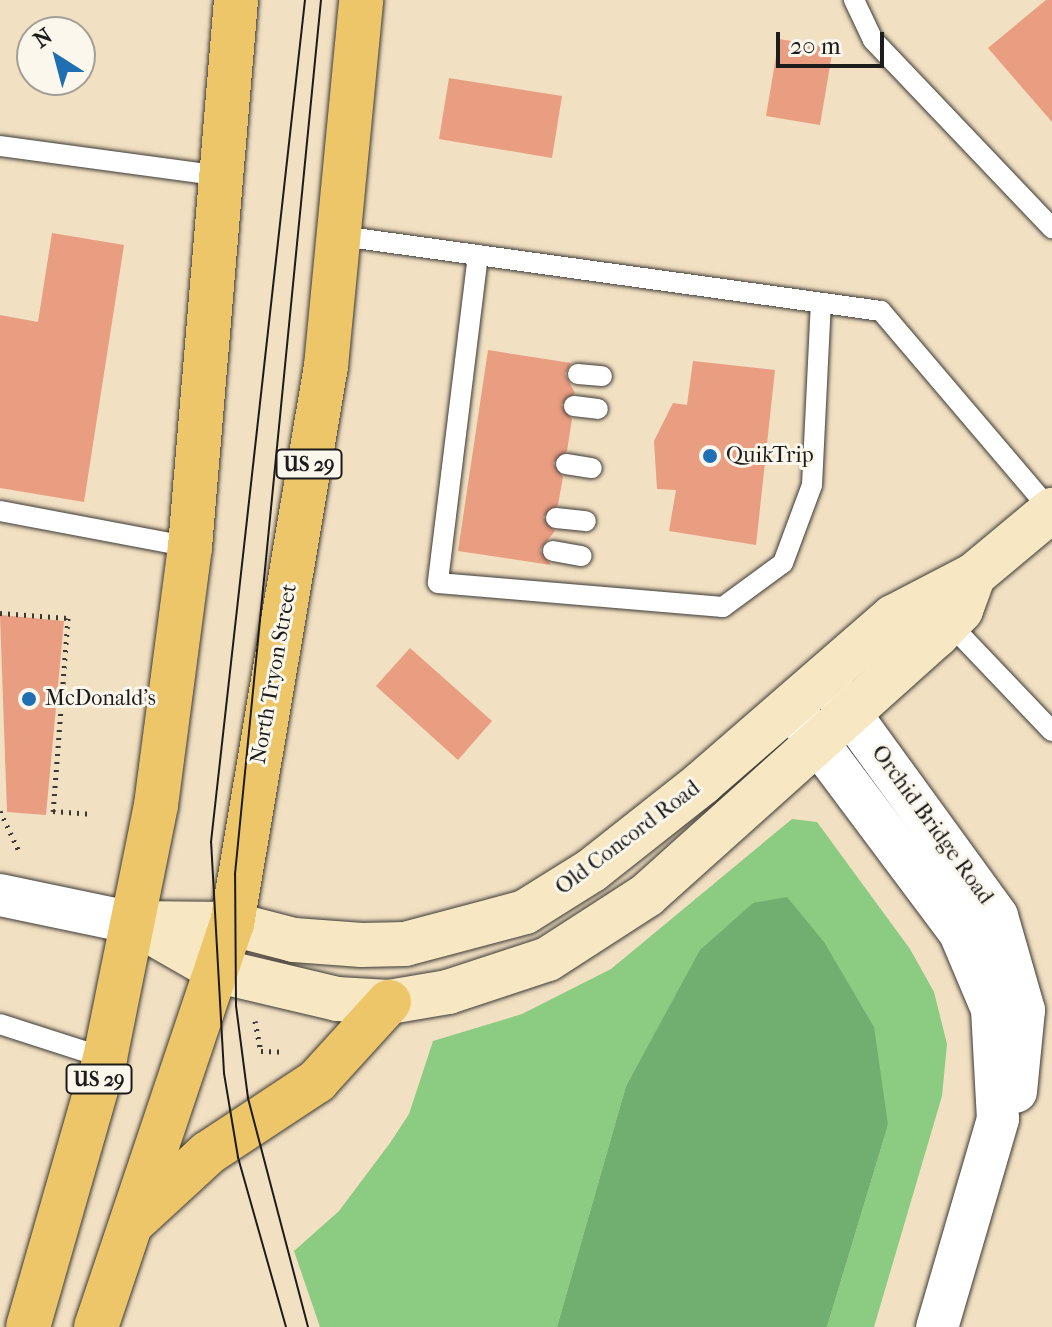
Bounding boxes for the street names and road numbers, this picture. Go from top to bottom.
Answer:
road number: US 29 [275,448,343,480]
street label: North Tryon Street [245,582,303,766]
street label: Orchid Bridge Road [865,740,999,910]
street label: Old Concord Road [551,775,705,901]
road number: US 29 [65,1063,133,1095]

